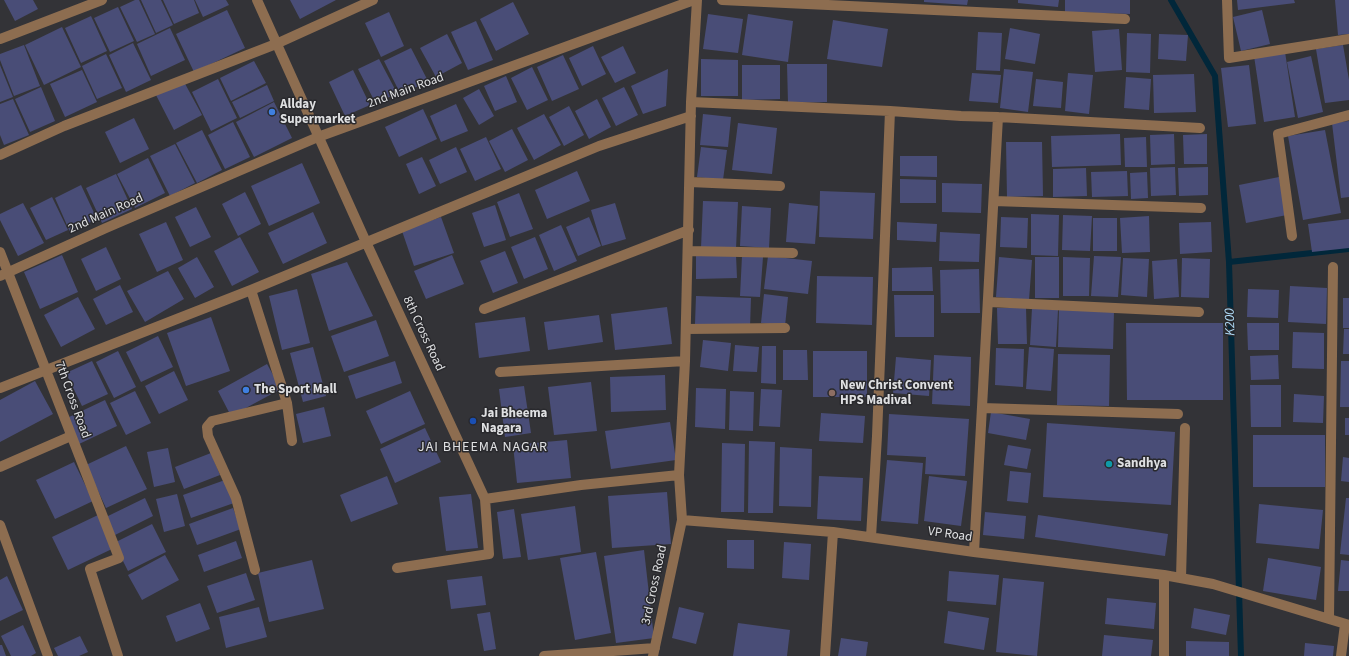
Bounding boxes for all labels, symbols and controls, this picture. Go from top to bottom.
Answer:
street label: 2nd Main Road [366,70,446,112]
place label: Allday Supermarket [280,97,355,128]
marker: Allday Supermarket [267,107,277,117]
street label: 2nd Main Road [66,191,146,237]
street label: 8th Cross Road [399,294,447,374]
water label: K200 [1222,308,1240,336]
street label: 7th Cross Road [51,359,93,441]
place label: New Christ Convent HPS Madival [840,378,953,409]
place label: The Sport Mall [254,382,337,398]
marker: The Sport Mall [241,385,251,395]
marker: New Christ Convent HPS Madival [827,388,837,398]
place label: Jai Bheema Nagara [481,406,547,437]
marker: Jai Bheema Nagara [468,416,478,426]
district label: JAI BHEEMA NAGAR [418,440,548,456]
place label: Sandhya [1117,456,1167,472]
marker: Sandhya [1104,459,1114,469]
street label: VP Road [927,524,973,546]
street label: 3rd Cross Road [639,544,671,626]

